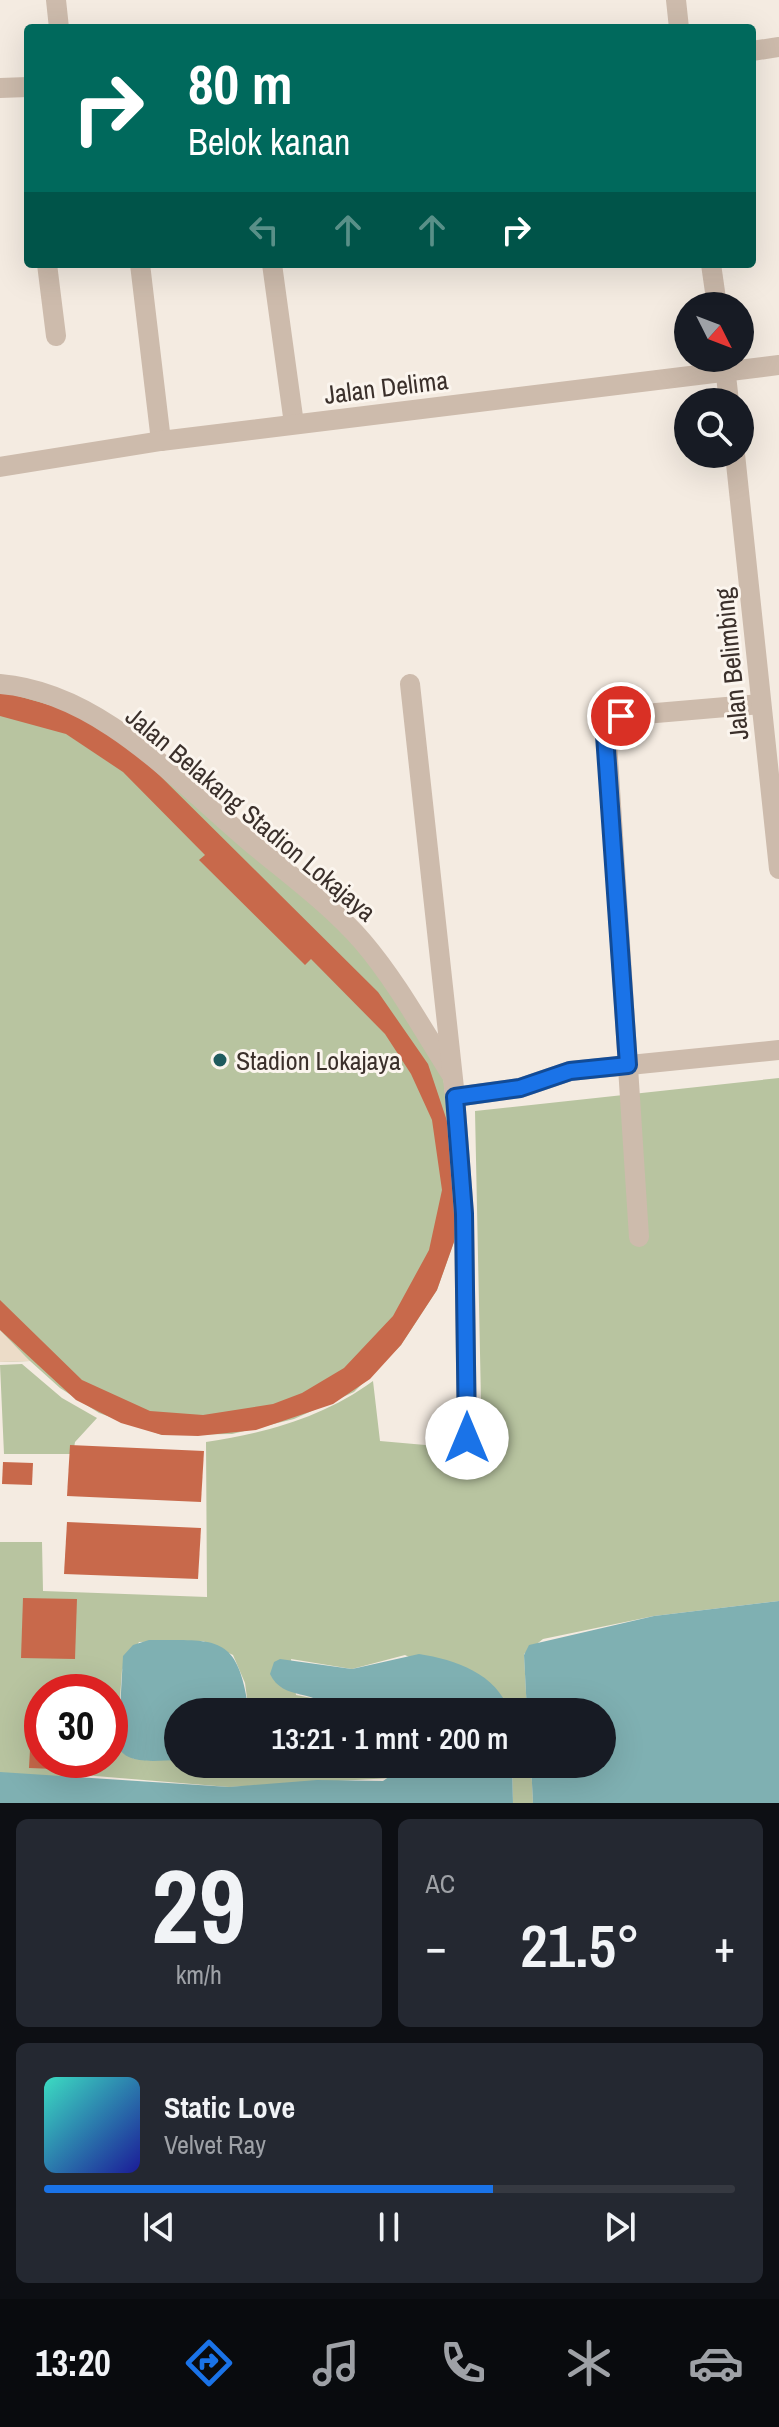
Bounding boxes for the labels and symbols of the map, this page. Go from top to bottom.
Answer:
north arrow [674,292,754,372]
street label: Jalan Delima [322,362,450,412]
street label: Jalan Belimbing [706,586,756,742]
pin [587,682,655,750]
street label: Jalan Belakang Stadion Lokajaya [119,699,384,929]
place label: Stadion Lokajaya [236,1043,401,1078]
marker: Stadion Lokajaya [211,1051,229,1069]
position arrow [425,1396,509,1480]
speed limit sign: 30 [24,1674,128,1778]

